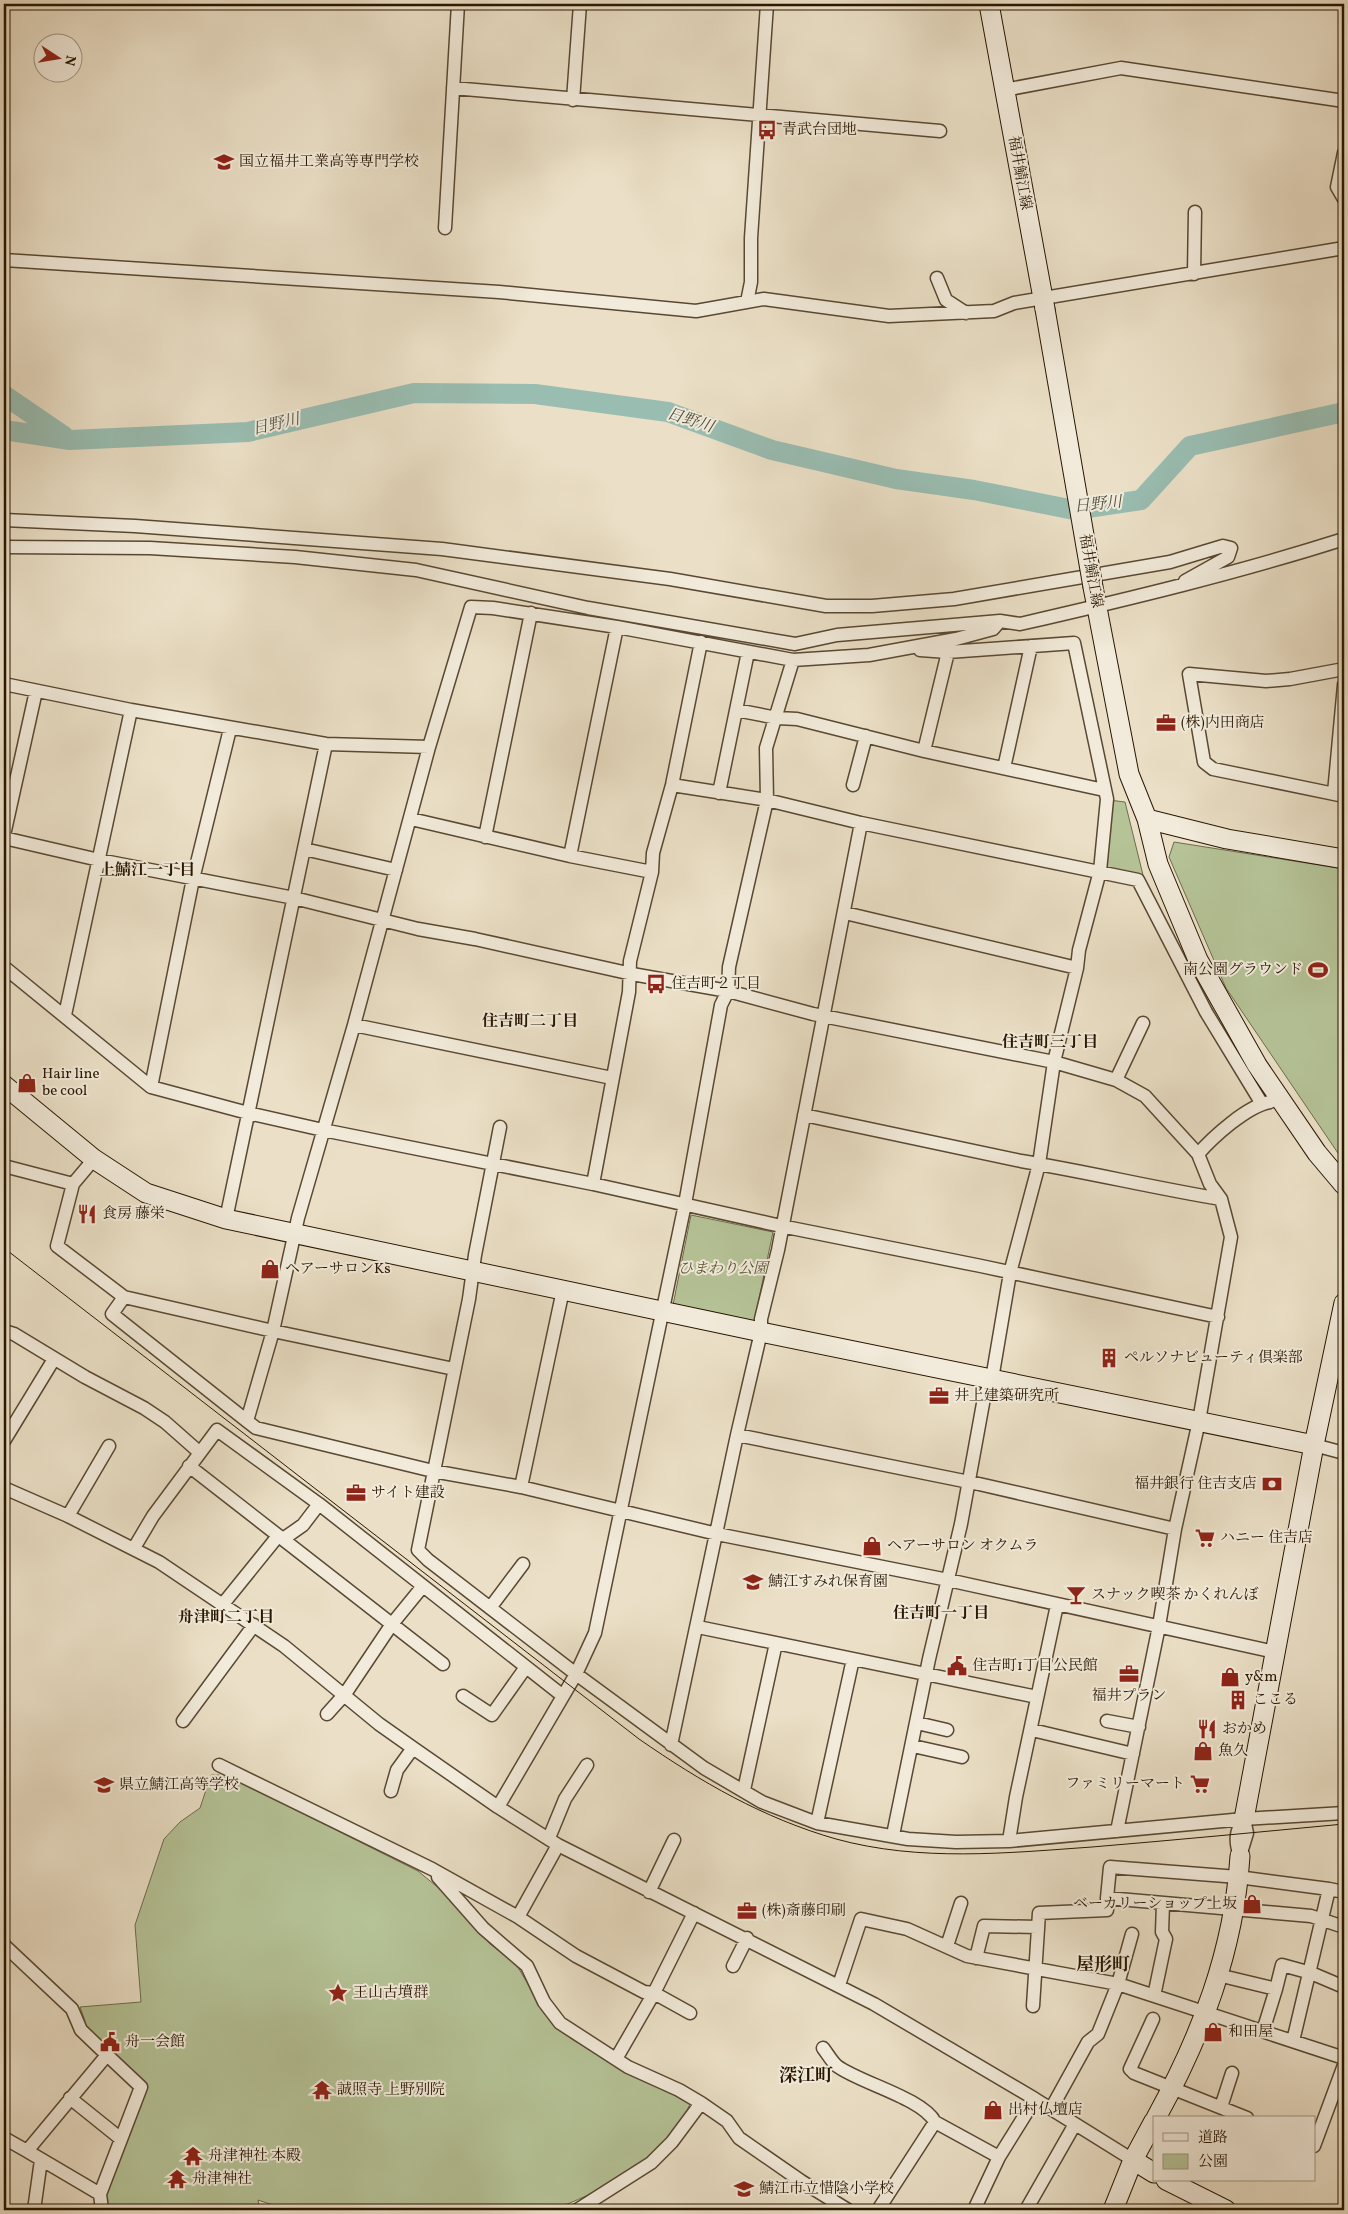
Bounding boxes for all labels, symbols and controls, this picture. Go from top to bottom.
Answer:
north arrow [32,32,82,82]
text: N [59,53,80,67]
bus stop icon: 青武台団地 [756,119,778,141]
place label: 青武台団地 [782,120,857,141]
street label: 福井鯖江線 [1002,134,1036,212]
school or university icon: 国立福井工業高等専門学校 [213,151,235,173]
place label: 国立福井工業高等専門学校 [239,152,419,173]
water label: 日野川 [664,403,718,439]
water label: 日野川 [250,408,304,441]
water label: 日野川 [1073,491,1125,518]
street label: 福井鯖江線 [1073,532,1107,610]
office icon: (株)内田商店 [1155,712,1177,734]
place label: (株)内田商店 [1181,713,1265,734]
district label: 上鯖江一丁目 [99,860,195,882]
sports icon: 南公園グラウンド [1307,959,1329,981]
place label: 南公園グラウンド [1183,960,1303,981]
bus stop icon: 住吉町２丁目 [645,973,667,995]
place label: 住吉町２丁目 [671,974,761,995]
district label: 住吉町二丁目 [482,1011,578,1033]
district label: 住吉町三丁目 [1002,1032,1098,1054]
place label: Hair line be cool [42,1064,100,1102]
shop icon: Hair line be cool [16,1072,38,1094]
restaurant icon: 食房 藤栄 [76,1203,98,1225]
place label: 食房 藤栄 [102,1204,165,1225]
shop icon: ヘアーサロンKs [259,1258,281,1280]
place label: ヘアーサロンKs [285,1259,391,1280]
park label: ひまわり公園 [678,1259,771,1280]
building icon: ペルソナビューティ倶楽部 [1098,1347,1120,1369]
place label: ペルソナビューティ倶楽部 [1124,1348,1303,1369]
office icon: 井上建築研究所 [928,1385,950,1407]
place label: 井上建築研究所 [954,1386,1059,1407]
bank icon: 福井銀行 住吉支店 [1261,1473,1283,1495]
place label: 福井銀行 住吉支店 [1134,1474,1257,1495]
office icon: サイト建設 [345,1482,367,1504]
place label: サイト建設 [371,1483,445,1504]
supermarket icon: ハニー 住吉店 [1194,1527,1216,1549]
place label: ハニー 住吉店 [1220,1528,1313,1549]
shop icon: ヘアーサロン オクムラ [861,1535,883,1557]
place label: ヘアーサロン オクムラ [887,1536,1039,1557]
school or university icon: 鯖江すみれ保育園 [742,1571,764,1593]
place label: 鯖江すみれ保育園 [768,1572,888,1593]
bar icon: スナック喫茶 かくれんぼ [1065,1584,1087,1606]
place label: スナック喫茶 かくれんぼ [1091,1585,1258,1606]
district label: 住吉町一丁目 [893,1603,989,1625]
district label: 舟津町二丁目 [178,1607,274,1629]
public building icon: 住吉町1丁目公民館 [946,1655,968,1677]
place label: 住吉町1丁目公民館 [972,1656,1098,1677]
office icon: 福井プラン [1118,1663,1140,1685]
shop icon: y&m [1219,1666,1241,1688]
place label: y&m [1245,1667,1278,1688]
place label: 福井プラン [1091,1686,1167,1707]
building icon: ここる [1227,1689,1249,1711]
place label: ここる [1253,1690,1298,1711]
restaurant icon: おかめ [1196,1718,1218,1740]
place label: おかめ [1222,1719,1267,1740]
shop icon: 魚久 [1192,1740,1214,1762]
place label: 魚久 [1218,1741,1248,1762]
supermarket icon: ファミリーマート [1189,1773,1211,1795]
school or university icon: 県立鯖江高等学校 [93,1774,115,1796]
place label: ファミリーマート [1065,1774,1185,1795]
place label: 県立鯖江高等学校 [119,1775,239,1796]
shop icon: ベーカリーショップ上坂 [1241,1893,1263,1915]
place label: ベーカリーショップ上坂 [1073,1894,1237,1915]
office icon: (株)斎藤印刷 [736,1900,758,1922]
place label: (株)斎藤印刷 [762,1901,846,1922]
district label: 屋形町 [1076,1953,1130,1978]
place icon: 王山古墳群 [327,1982,349,2004]
place label: 王山古墳群 [353,1983,428,2004]
shop icon: 和田屋 [1202,2021,1224,2043]
place label: 和田屋 [1228,2022,1273,2043]
public building icon: 舟一会館 [99,2031,121,2053]
place label: 舟一会館 [125,2032,185,2053]
district label: 深江町 [779,2064,833,2089]
temple icon: 誠照寺 上野別院 [311,2079,333,2101]
place label: 誠照寺 上野別院 [337,2080,445,2101]
shop icon: 出村仏壇店 [982,2099,1004,2121]
place label: 出村仏壇店 [1008,2100,1083,2121]
legend [1153,2116,1316,2182]
text: 道路 [1198,2128,1228,2149]
temple icon: 舟津神社 本殿 [182,2145,204,2167]
place label: 舟津神社 本殿 [208,2146,301,2167]
text: 公園 [1198,2152,1228,2173]
temple icon: 舟津神社 [166,2168,188,2190]
place label: 舟津神社 [192,2169,252,2190]
school or university icon: 鯖江市立惜陰小学校 [733,2178,755,2200]
place label: 鯖江市立惜陰小学校 [759,2179,894,2200]

